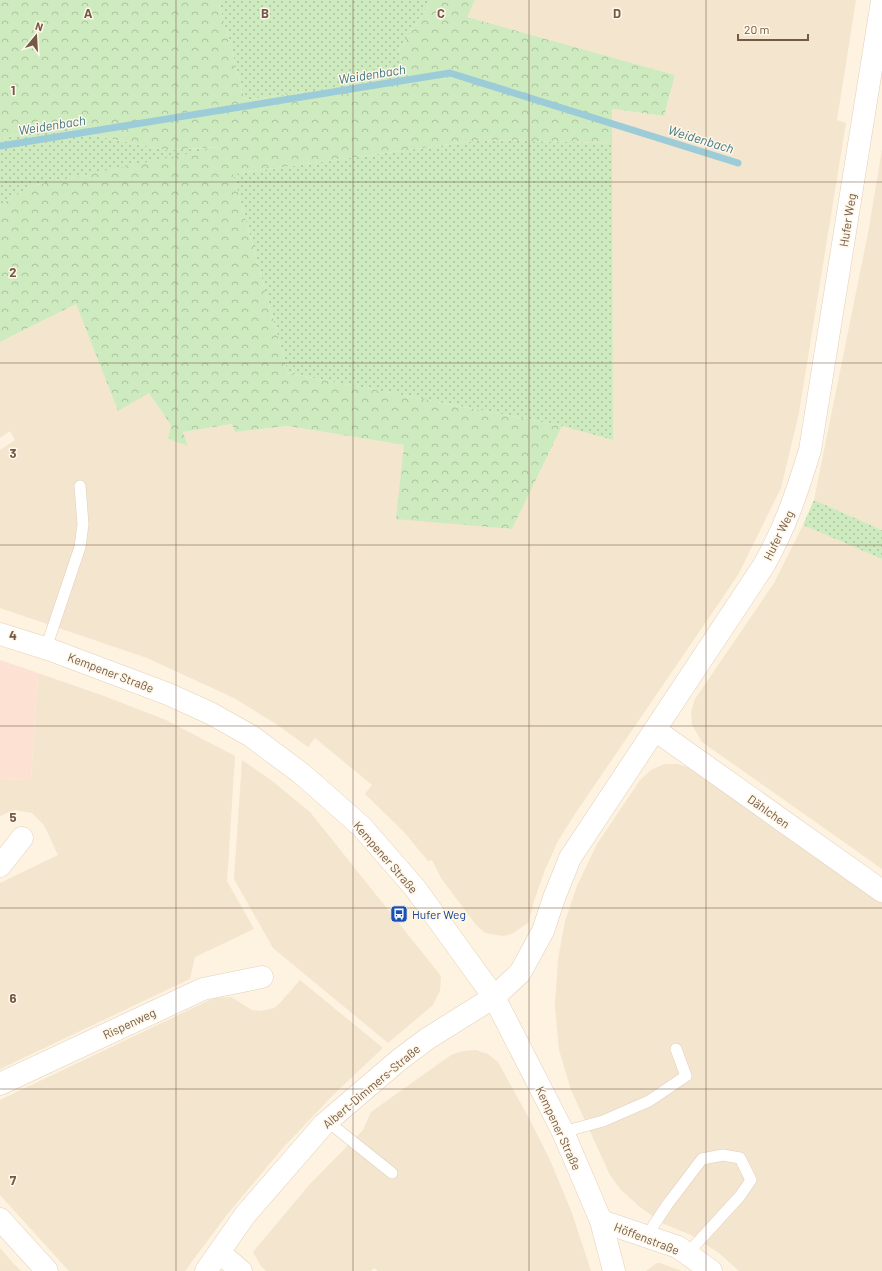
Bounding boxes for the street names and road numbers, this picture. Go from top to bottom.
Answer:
street label: Hufer Weg [836,192,858,248]
street label: Hufer Weg [760,508,796,562]
street label: Kempener Straße [66,649,156,695]
street label: Dählchen [745,791,793,831]
street label: Kempener Straße [351,818,421,896]
street label: Rispenweg [100,1005,158,1041]
street label: Albert-Dimmers-Straße [319,1041,423,1131]
street label: Kempener Straße [533,1084,585,1172]
street label: Höffenstraße [612,1219,682,1257]

